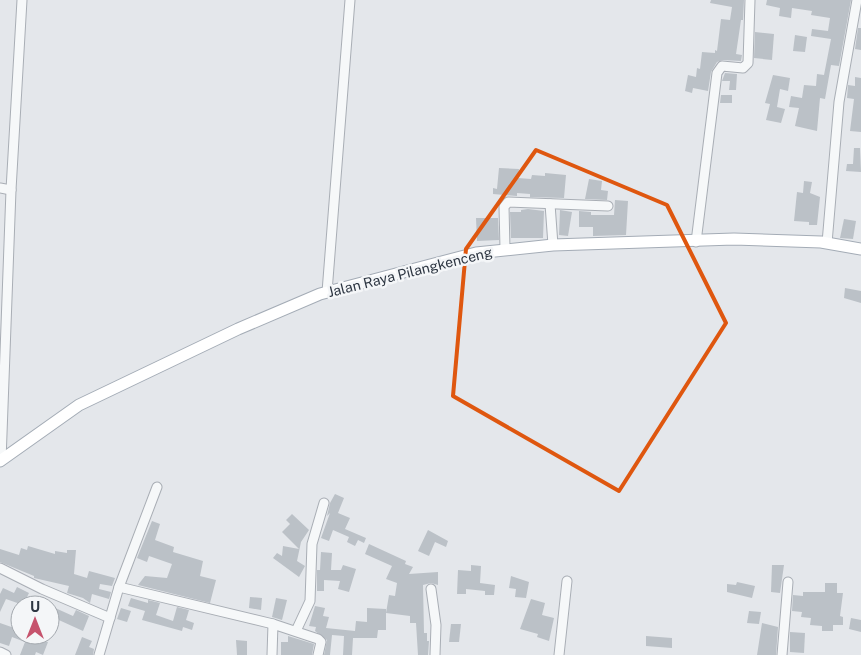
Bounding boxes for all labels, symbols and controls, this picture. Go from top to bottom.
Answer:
street label: Jalan Raya Pilangkenceng [326,244,494,300]
north arrow [10,595,60,645]
text: U [30,599,40,615]

